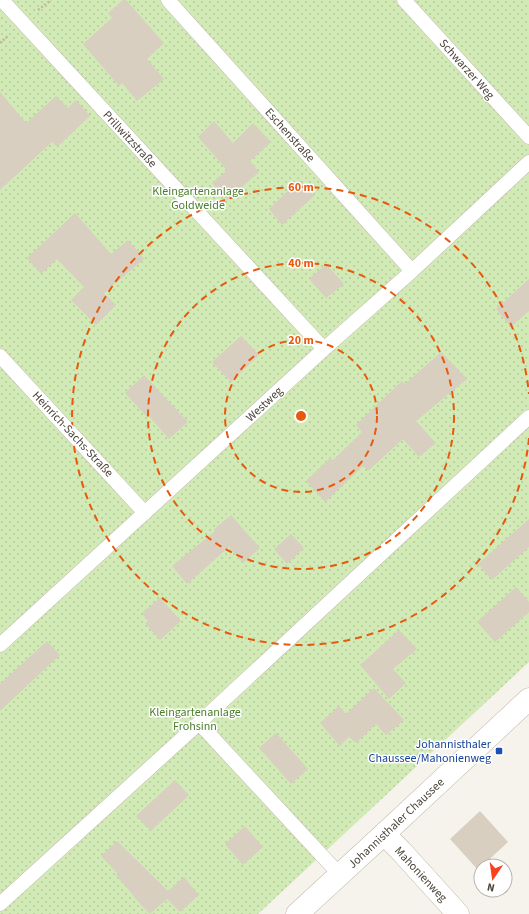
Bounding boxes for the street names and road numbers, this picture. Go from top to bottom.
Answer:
street label: Schwarzer Weg [435,35,498,103]
street label: Eschenstraße [261,105,319,166]
street label: Prillwitzstraße [99,107,161,172]
street label: Westweg [242,383,286,426]
street label: Heinrich-Sachs-Straße [28,388,117,481]
street label: Johannisthaler Chaussee [345,774,448,872]
street label: Mahonienweg [390,843,451,906]

